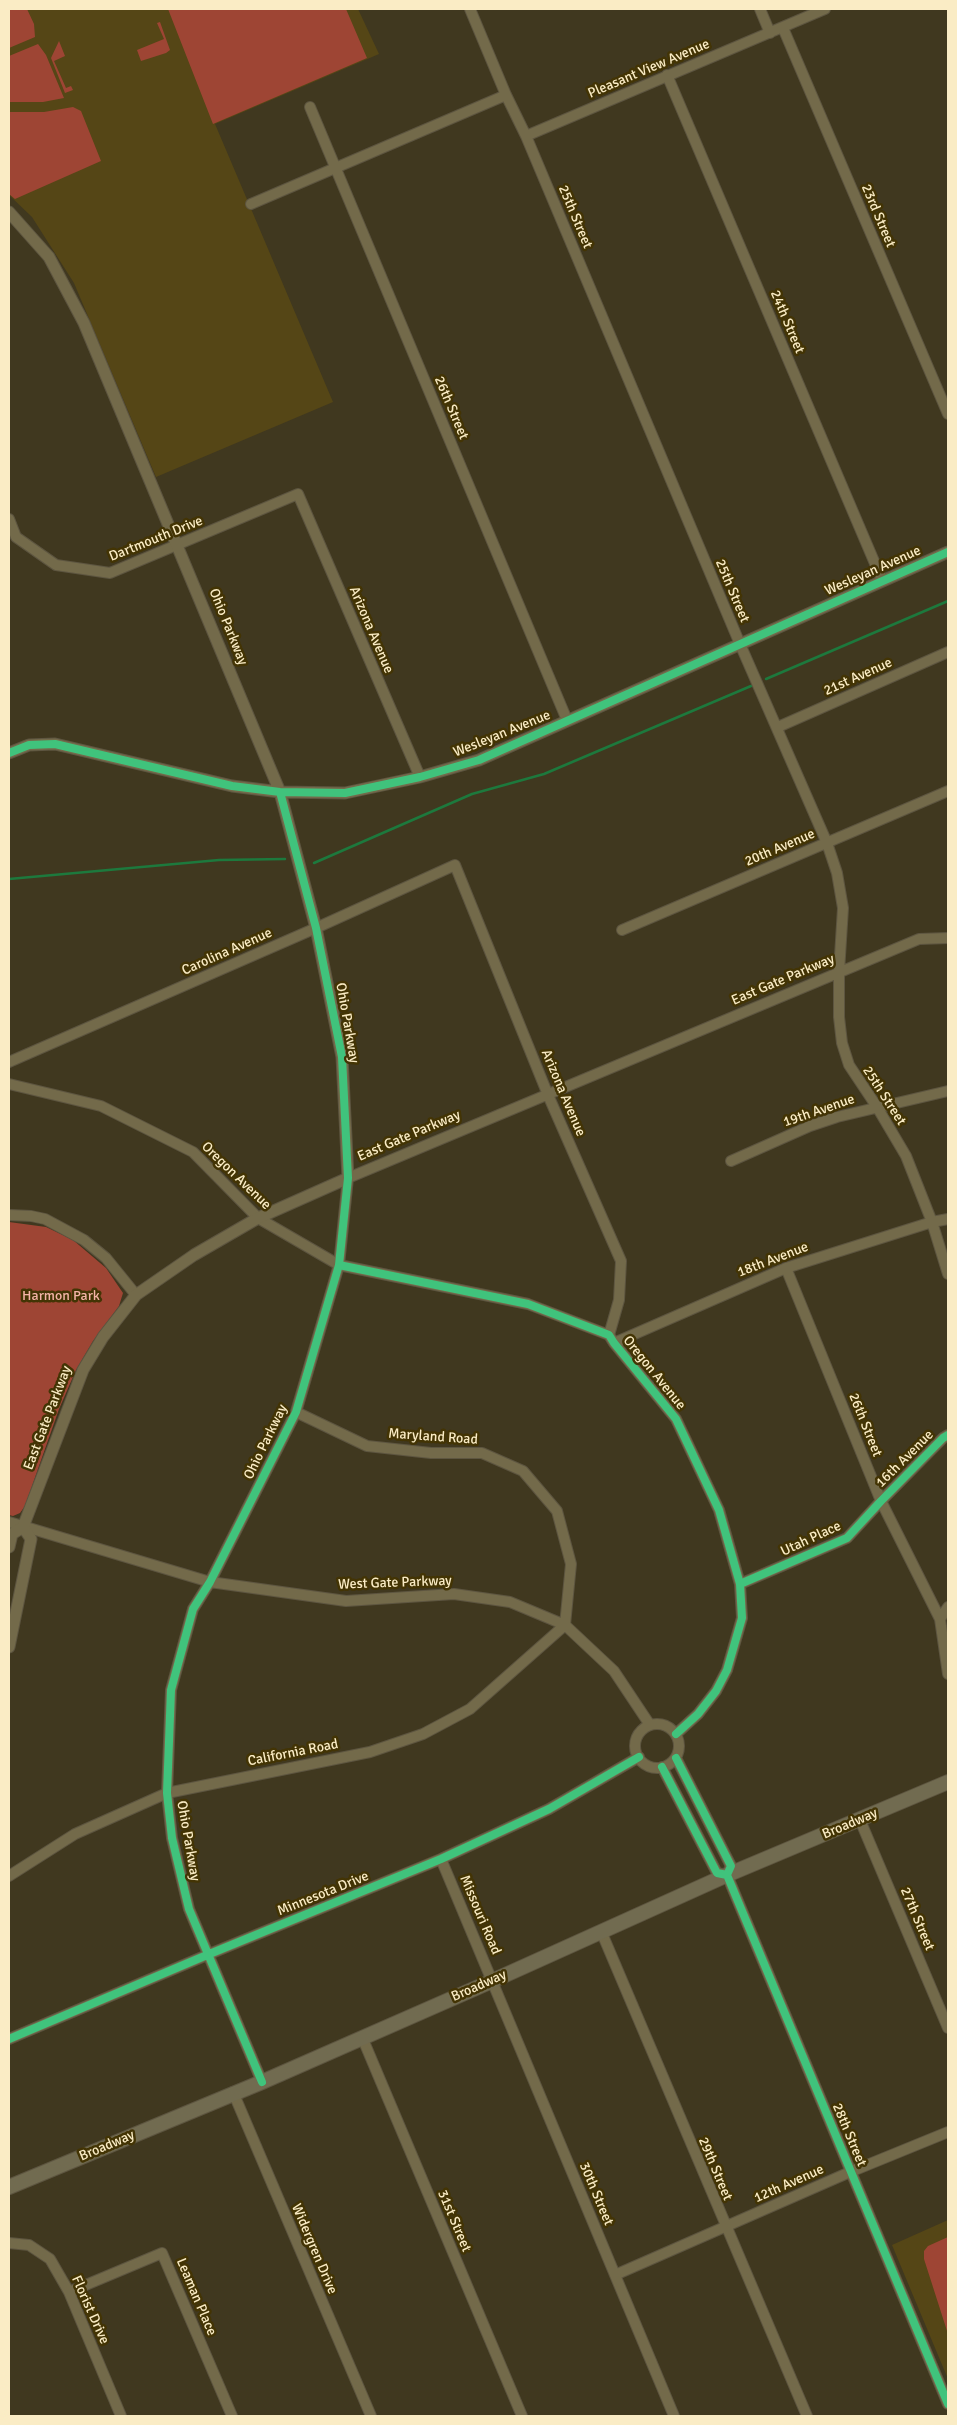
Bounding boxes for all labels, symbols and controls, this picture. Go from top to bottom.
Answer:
street label: Pleasant View Avenue [586,36,712,102]
street label: 23rd Street [857,182,899,250]
street label: 25th Street [554,183,596,251]
street label: 24th Street [766,288,808,356]
street label: 26th Street [430,374,472,442]
street label: Dartmouth Drive [107,513,205,565]
street label: Wesleyan Avenue [822,542,924,600]
street label: 25th Street [711,557,753,625]
street label: Arizona Avenue [345,584,397,676]
street label: Ohio Parkway [205,586,251,668]
street label: 21st Avenue [821,654,895,700]
street label: Wesleyan Avenue [451,707,553,761]
street label: 20th Avenue [742,826,818,870]
street label: Carolina Avenue [179,925,275,979]
street label: East Gate Parkway [729,951,837,1009]
street label: Ohio Parkway [332,981,362,1065]
street label: Arizona Avenue [537,1047,589,1139]
street label: 25th Street [859,1063,909,1129]
street label: 19th Avenue [781,1091,857,1131]
street label: East Gate Parkway [355,1107,463,1165]
street label: Oregon Avenue [198,1139,274,1213]
street label: 18th Avenue [735,1239,811,1281]
park label: Harmon Park [22,1288,100,1304]
street label: Oregon Avenue [619,1333,689,1413]
street label: East Gate Parkway [20,1364,76,1472]
street label: 26th Street [845,1391,885,1459]
street label: Ohio Parkway [241,1402,291,1482]
street label: Maryland Road [388,1425,478,1449]
street label: 16th Avenue [873,1427,937,1491]
street label: Utah Place [778,1518,844,1560]
street label: West Gate Parkway [338,1573,452,1593]
street label: California Road [246,1736,340,1770]
street label: Ohio Parkway [173,1799,203,1883]
street label: Broadway [820,1805,880,1843]
street label: Minnesota Drive [275,1868,371,1920]
street label: Missouri Road [456,1873,504,1957]
street label: 27th Street [896,1885,938,1953]
street label: Broadway [449,1966,509,2006]
street label: 28th Street [828,2101,870,2169]
street label: Broadway [77,2127,137,2165]
street label: 29th Street [694,2135,736,2203]
street label: 30th Street [575,2160,617,2228]
street label: 12th Avenue [752,2161,826,2207]
street label: 31st Street [433,2187,475,2255]
street label: Widergren Drive [287,2201,341,2297]
street label: Leaman Place [172,2256,220,2338]
street label: Florist Drive [67,2273,113,2347]

